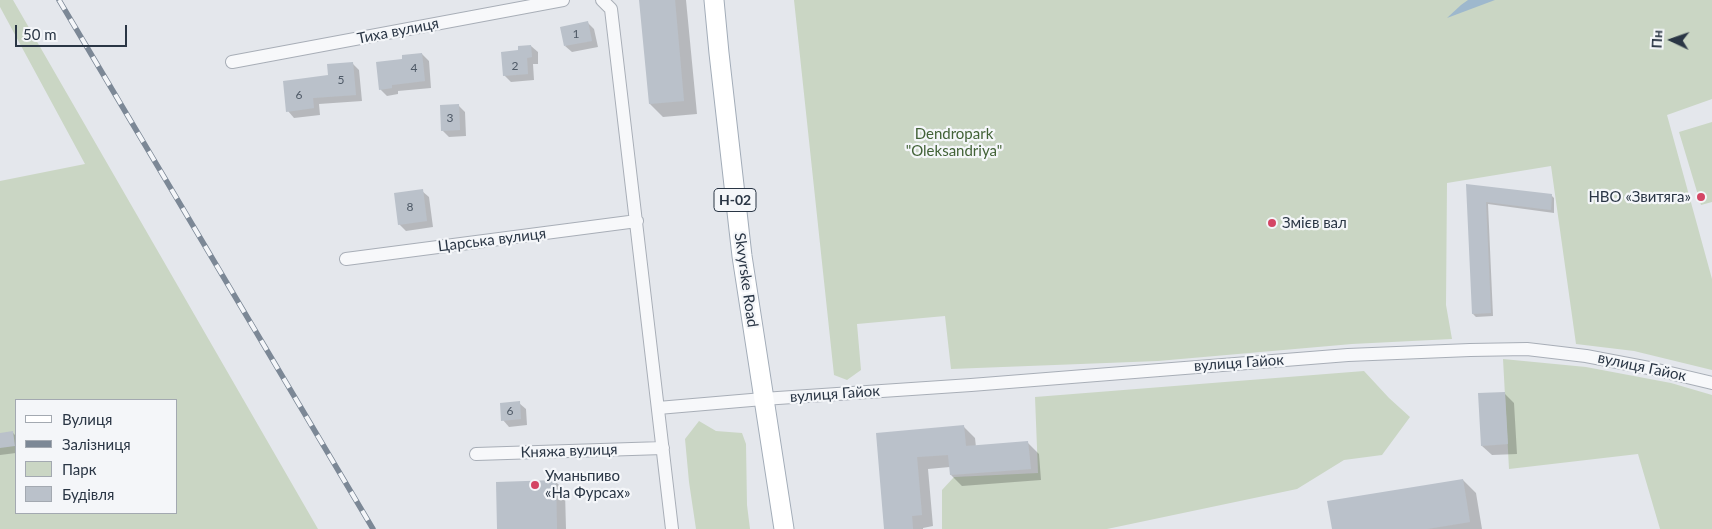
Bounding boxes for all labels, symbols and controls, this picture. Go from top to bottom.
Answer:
street label: Тиха вулиця [356,14,440,48]
scale bar [18,15,130,47]
north arrow [1647,15,1697,65]
text: 50 m [23,25,57,43]
house number: 1 [573,27,579,41]
text: Пн [1648,30,1665,49]
house number: 2 [512,59,518,73]
house number: 4 [411,61,417,75]
house number: 5 [338,73,344,87]
house number: 6 [296,88,302,102]
house number: 3 [447,111,453,125]
park label: Dendropark "Oleksandriya" [906,125,1002,160]
road number: Н-02 [714,188,756,212]
place label: НВО «Звитяга» [1588,188,1691,206]
marker: НВО «Звитяга» [1695,191,1707,203]
house number: 8 [407,200,413,214]
place label: Змієв вал [1282,214,1347,232]
marker: Змієв вал [1266,217,1278,229]
street label: Царська вулиця [437,224,547,256]
street label: Skvyrske Road [730,232,762,328]
street label: вулиця Гайок [1596,349,1688,385]
street label: вулиця Гайок [1193,351,1285,375]
street label: вулиця Гайок [789,382,881,406]
legend [15,399,178,514]
house number: 6 [507,404,513,418]
text: Вулиця [62,410,112,428]
text: Залізниця [62,435,131,453]
street label: Княжа вулиця [520,440,618,462]
text: Парк [62,460,96,478]
place label: Уманьпиво «На Фурсах» [545,467,630,502]
marker: Уманьпиво «На Фурсах» [529,479,541,491]
text: Будівля [62,485,114,503]

